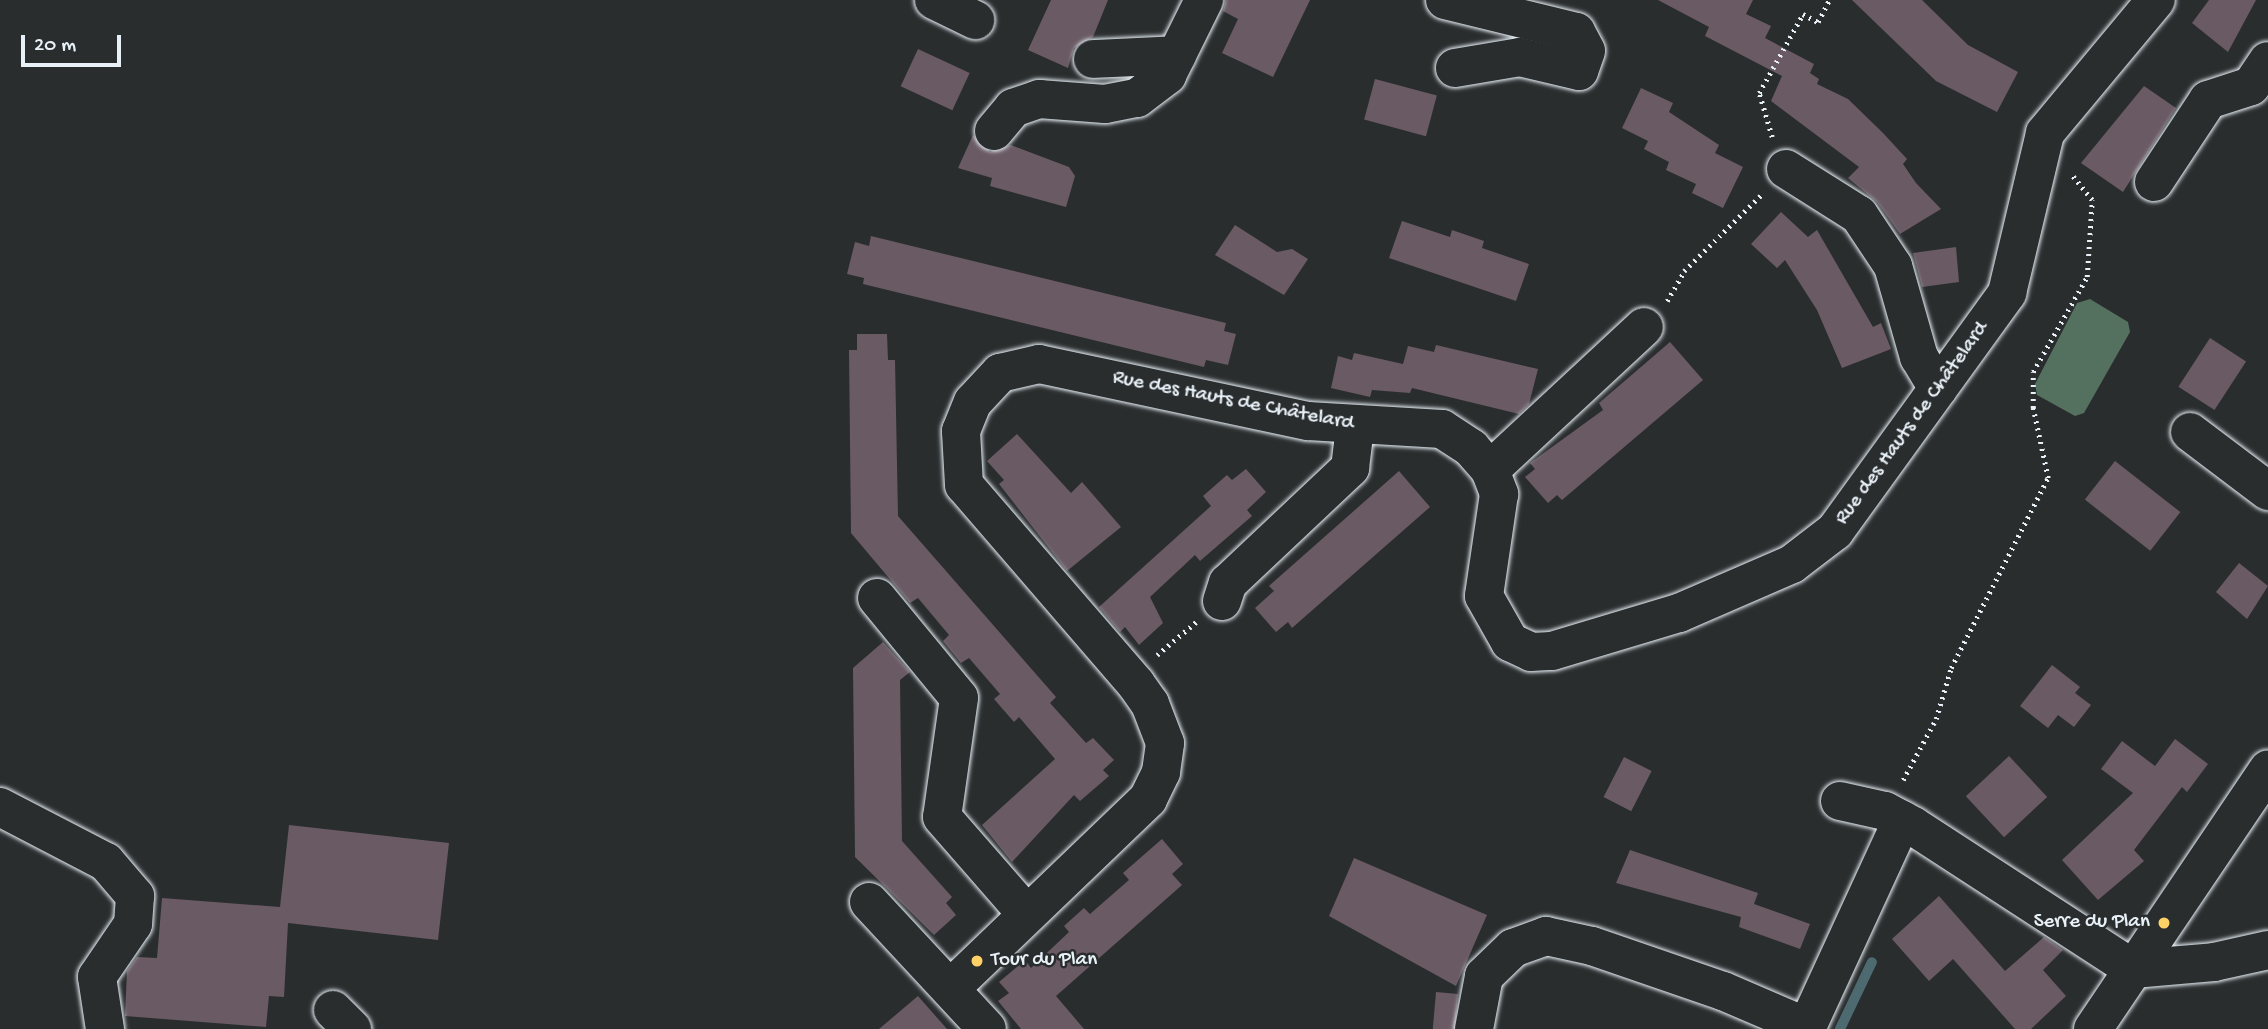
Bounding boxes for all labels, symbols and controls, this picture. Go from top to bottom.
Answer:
scale bar [24,21,124,65]
text: 20 m [34,34,76,59]
street label: Rue des Hauts de Châtelard [1831,317,1995,531]
street label: Rue des Hauts de Châtelard [1110,366,1356,438]
place label: Serre du Plan [2034,910,2150,936]
marker: Serre du Plan [2156,915,2172,931]
place label: Tour du Plan [991,948,1097,974]
marker: Tour du Plan [969,953,985,969]

